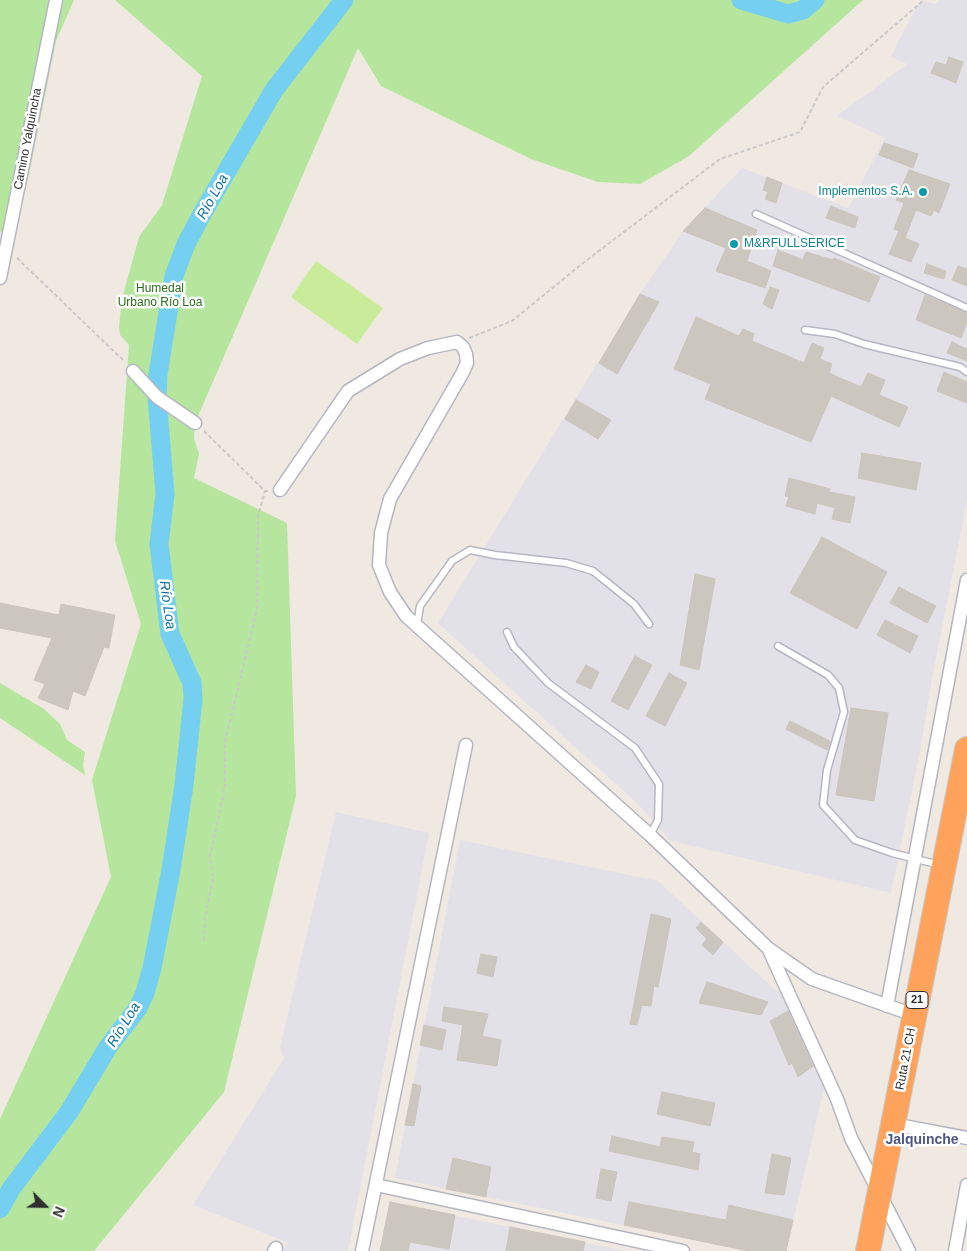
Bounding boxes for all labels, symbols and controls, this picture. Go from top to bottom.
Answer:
street label: Camino Yalquincha [11,87,45,191]
water label: Río Loa [194,171,232,223]
place label: Implementos S.A. [818,185,913,199]
marker: Implementos S.A. [917,186,929,198]
place label: M&RFULLSERICE [744,237,845,251]
marker: M&RFULLSERICE [728,238,740,250]
park label: Humedal Urbano Río Loa [118,282,202,310]
water label: Río Loa [155,580,179,630]
road number: 21 [906,992,928,1008]
water label: Río Loa [104,1000,144,1050]
street label: Ruta 21 CH [893,1027,919,1091]
district label: Jalquinche [885,1132,959,1148]
north arrow [20,1181,70,1231]
text: N [49,1204,68,1220]

